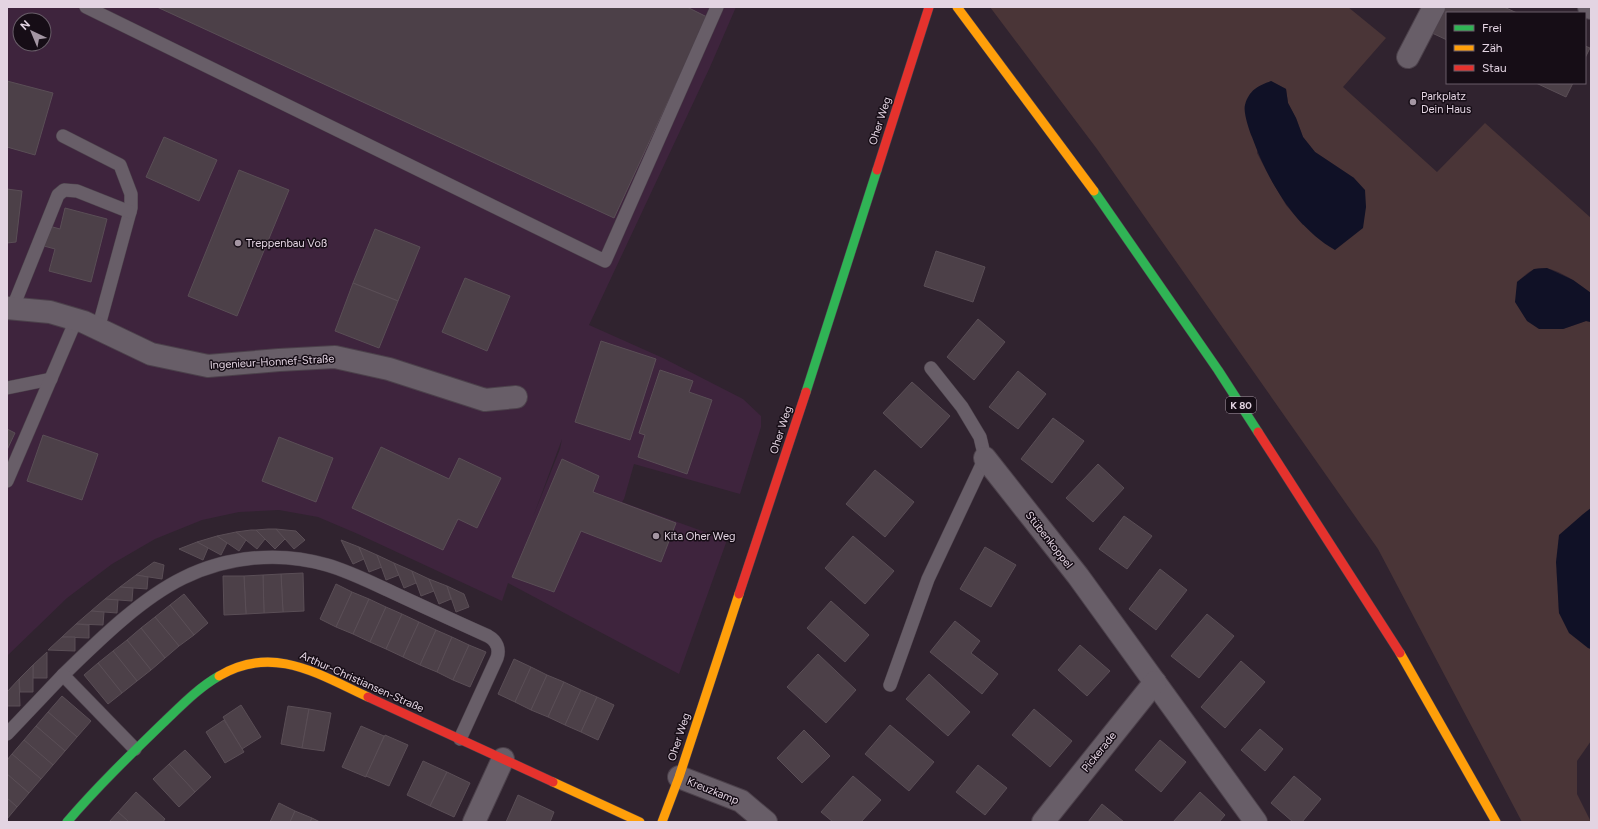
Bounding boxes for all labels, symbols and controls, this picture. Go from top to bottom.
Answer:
north arrow [12,12,52,52]
legend [1446,12,1586,84]
text: N [18,18,33,33]
text: Frei [1482,21,1502,35]
text: Zäh [1482,41,1503,55]
text: Stau [1482,61,1507,75]
place label: Parkplatz Dein Haus [1421,90,1471,116]
street label: Oher Weg [866,95,894,147]
marker: Parkplatz Dein Haus [1408,97,1418,107]
place label: Treppenbau Voß [246,237,327,250]
marker: Treppenbau Voß [233,238,243,248]
street label: Ingenieur-Honnef-Straße [209,352,335,372]
road number: K 80 [1226,397,1256,413]
street label: Oher Weg [767,404,795,456]
street label: Stübenkoppel [1023,509,1075,571]
place label: Kita Oher Weg [664,530,735,543]
marker: Kita Oher Weg [651,531,661,541]
street label: Arthur-Christiansen-Straße [298,649,426,715]
street label: Oher Weg [665,711,693,763]
street label: Pickerade [1079,729,1119,775]
street label: Kreuzkamp [685,775,741,807]

